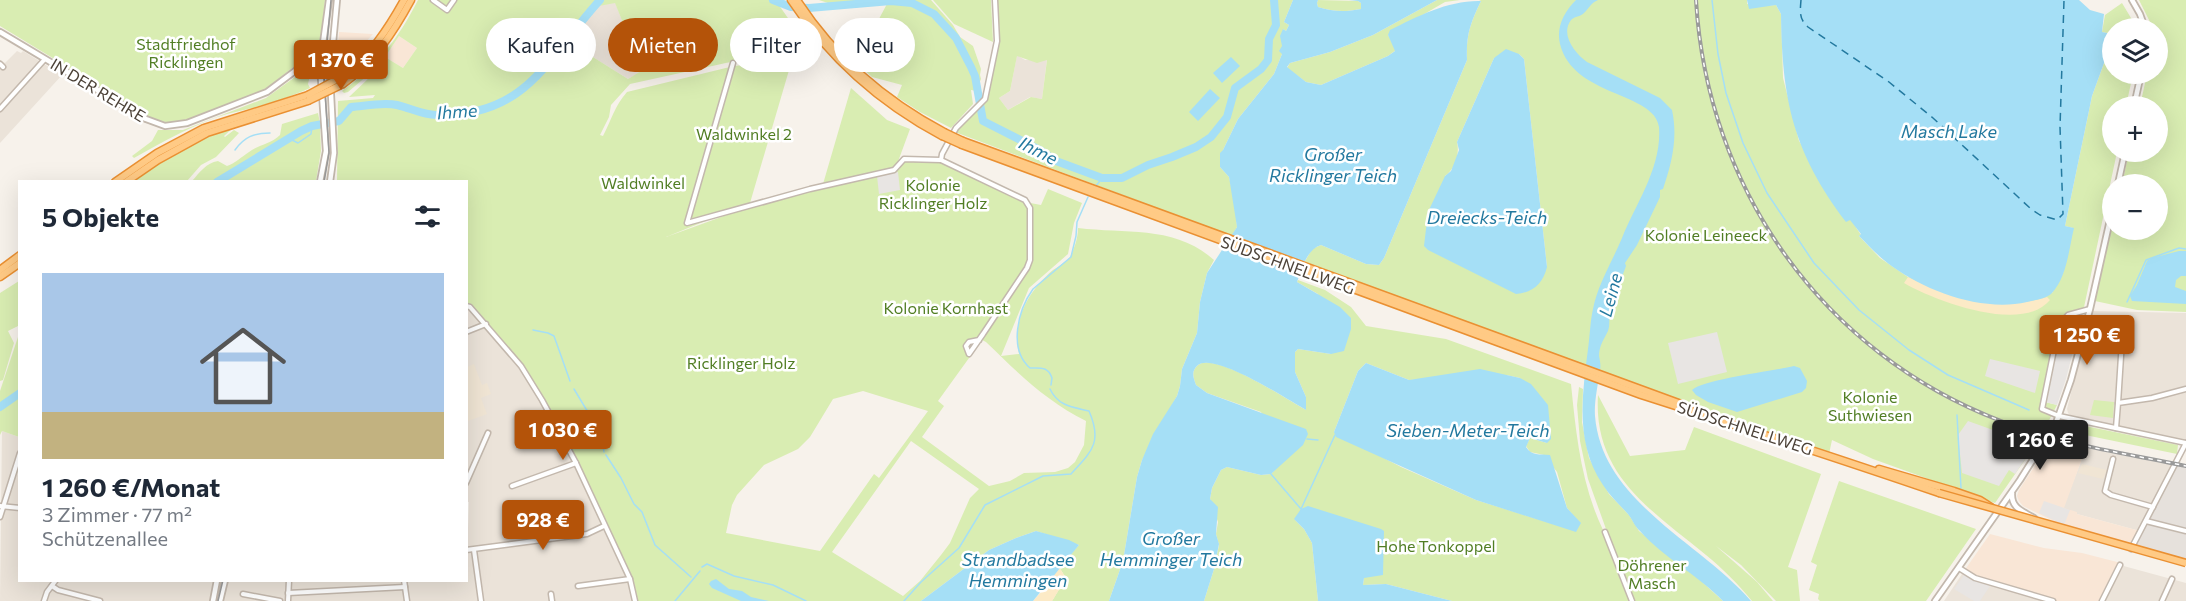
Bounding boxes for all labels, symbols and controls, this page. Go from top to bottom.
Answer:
chip: Kaufen [486,18,596,72]
chip: Mieten [608,18,718,72]
chip: Filter [730,18,822,72]
chip: Neu [834,18,915,72]
map controls [2102,18,2168,240]
button: layers [2102,18,2168,84]
park label: Stadtfriedhof Ricklingen [136,34,236,71]
pin: 1 370 € [286,40,396,91]
text: 1 370 € [308,47,374,71]
street label: IN DER REHRE [47,54,149,125]
button: + [2102,96,2168,162]
water label: Ihme [436,99,478,123]
water label: Masch Lake [1901,120,1997,142]
park label: Waldwinkel 2 [696,124,792,143]
water label: Ihme [1015,131,1062,169]
water label: Großer Ricklinger Teich [1269,143,1397,186]
park label: Waldwinkel [601,173,685,192]
button: − [2102,174,2168,240]
park label: Kolonie Ricklinger Holz [879,175,987,212]
icon: filters [411,200,444,233]
text: 5 Objekte [42,201,159,232]
water label: Dreiecks-Teich [1427,206,1547,228]
park label: Kolonie Leineeck [1645,225,1768,244]
street label: SÜDSCHNELLWEG [1219,231,1358,298]
water label: Leine [1594,270,1627,319]
park label: Kolonie Kornhast [884,298,1009,317]
icon: home [189,312,297,420]
pin: 1 250 € [2032,315,2142,366]
text: 1 250 € [2053,322,2121,346]
park label: Ricklinger Holz [687,353,795,372]
park label: Kolonie Suthwiesen [1828,387,1912,424]
street label: SÜDSCHNELLWEG [1675,397,1815,458]
pin: 1 030 € [508,410,618,461]
text: 1 030 € [529,417,597,441]
water label: Sieben-Meter-Teich [1387,419,1550,441]
pin: 1 260 € [1985,420,2095,471]
text: 1 260 € [2006,427,2074,451]
text: 1 260 €/Monat [42,471,220,502]
pin: 928 € [501,500,585,551]
text: 3 Zimmer · 77 m² [42,502,192,526]
text: 928 € [516,507,570,531]
text: Schützenallee [42,526,168,550]
water label: Großer Hemminger Teich [1100,527,1242,570]
park label: Hohe Tonkoppel [1376,536,1496,555]
water label: Strandbadsee Hemmingen [962,548,1075,591]
park label: Döhrener Masch [1617,555,1687,592]

